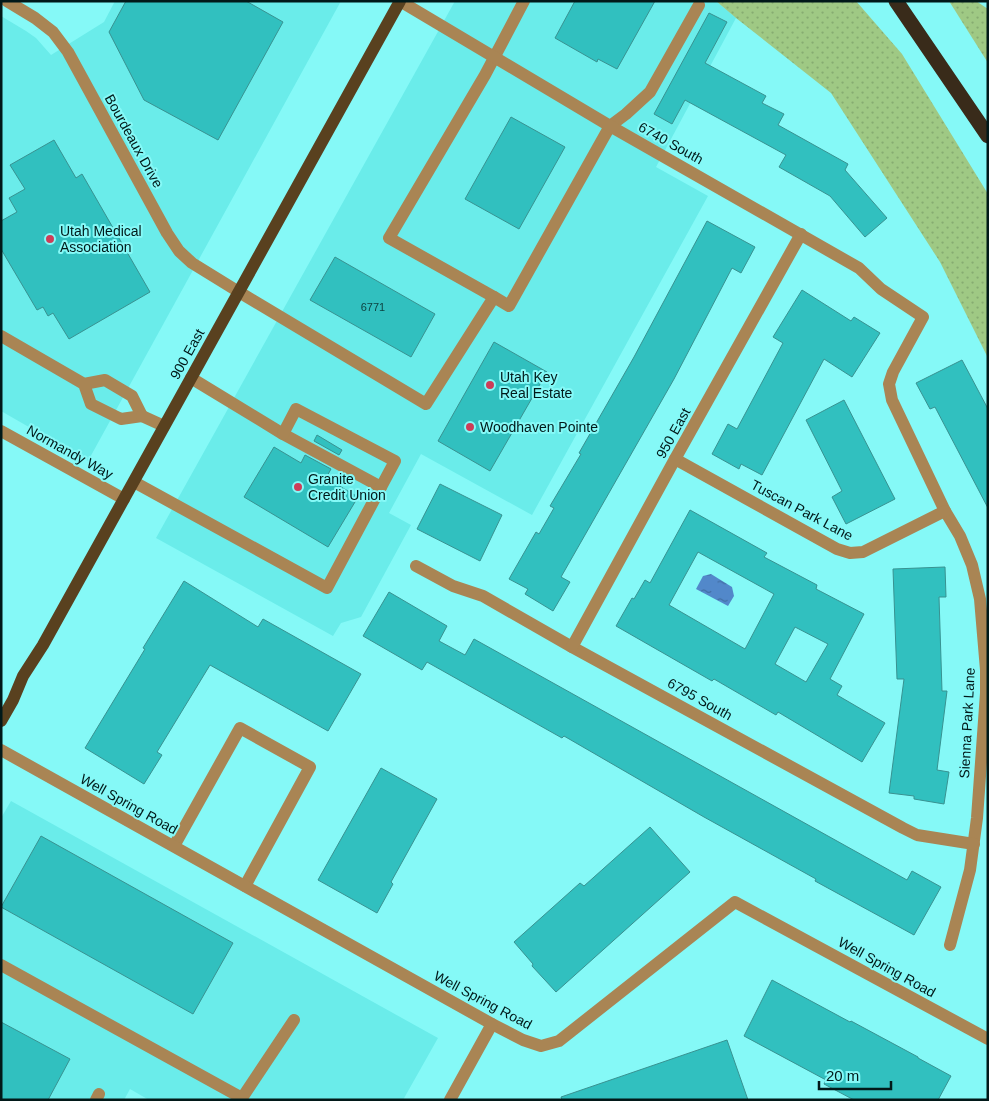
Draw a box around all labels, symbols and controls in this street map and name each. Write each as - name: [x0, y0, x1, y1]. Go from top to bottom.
- street label: Bourdeaux Drive: [102, 92, 166, 191]
- street label: 6740 South: [636, 119, 706, 167]
- place label: Utah Medical Association: [60, 223, 142, 255]
- marker: Utah Medical Association: [44, 233, 56, 245]
- house number: 6771: [361, 301, 385, 313]
- street label: 900 East: [167, 326, 207, 382]
- place label: Utah Key Real Estate: [500, 369, 573, 401]
- marker: Utah Key Real Estate: [484, 379, 496, 391]
- street label: 950 East: [653, 405, 693, 461]
- place label: Woodhaven Pointe: [480, 419, 598, 435]
- marker: Woodhaven Pointe: [464, 421, 476, 433]
- street label: Normandy Way: [24, 422, 116, 482]
- place label: Granite Credit Union: [308, 471, 386, 503]
- street label: Tuscan Park Lane: [748, 476, 856, 544]
- marker: Granite Credit Union: [292, 481, 304, 493]
- street label: Sienna Park Lane: [956, 667, 978, 779]
- street label: 6795 South: [665, 675, 735, 723]
- street label: Well Spring Road: [78, 771, 180, 837]
- street label: Well Spring Road: [836, 934, 938, 1000]
- street label: Well Spring Road: [431, 967, 535, 1033]
- scale bar: [819, 1058, 892, 1090]
- text: 20 m: [826, 1067, 859, 1084]

